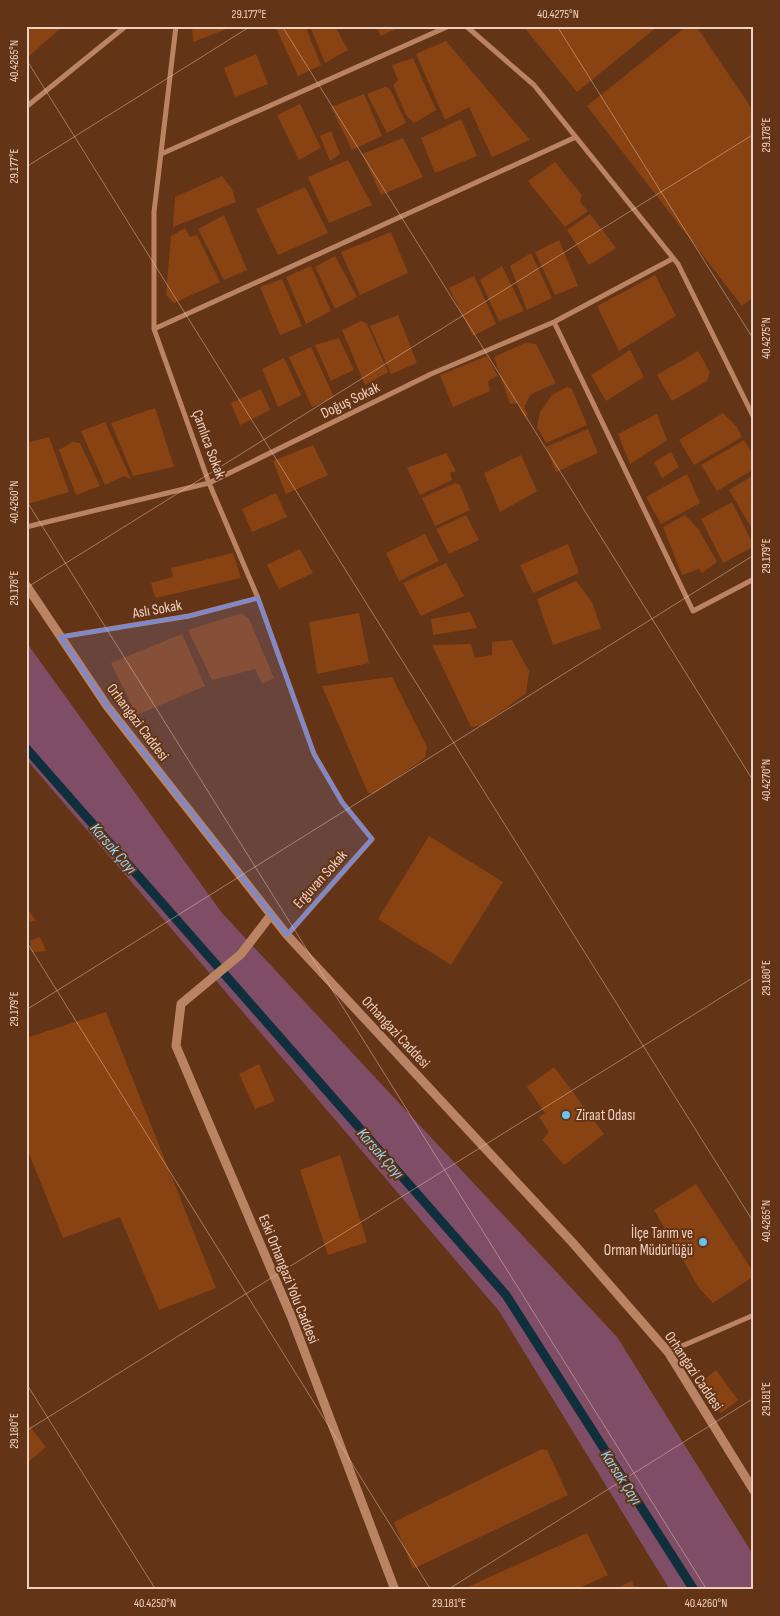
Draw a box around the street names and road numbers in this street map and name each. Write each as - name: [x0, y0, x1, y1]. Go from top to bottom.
- street label: Doğuş Sokak: [318, 378, 383, 423]
- street label: Çamlıca Sokak: [187, 407, 230, 481]
- street label: Aslı Sokak: [130, 596, 183, 623]
- street label: Orhangazi Caddesi: [102, 680, 173, 765]
- street label: Erguvan Sokak: [289, 846, 352, 913]
- street label: Orhangazi Caddesi: [357, 992, 434, 1073]
- street label: Eski Orhangazi Yolu Caddesi: [254, 1212, 323, 1347]
- street label: Orhangazi Caddesi: [660, 1328, 727, 1415]

